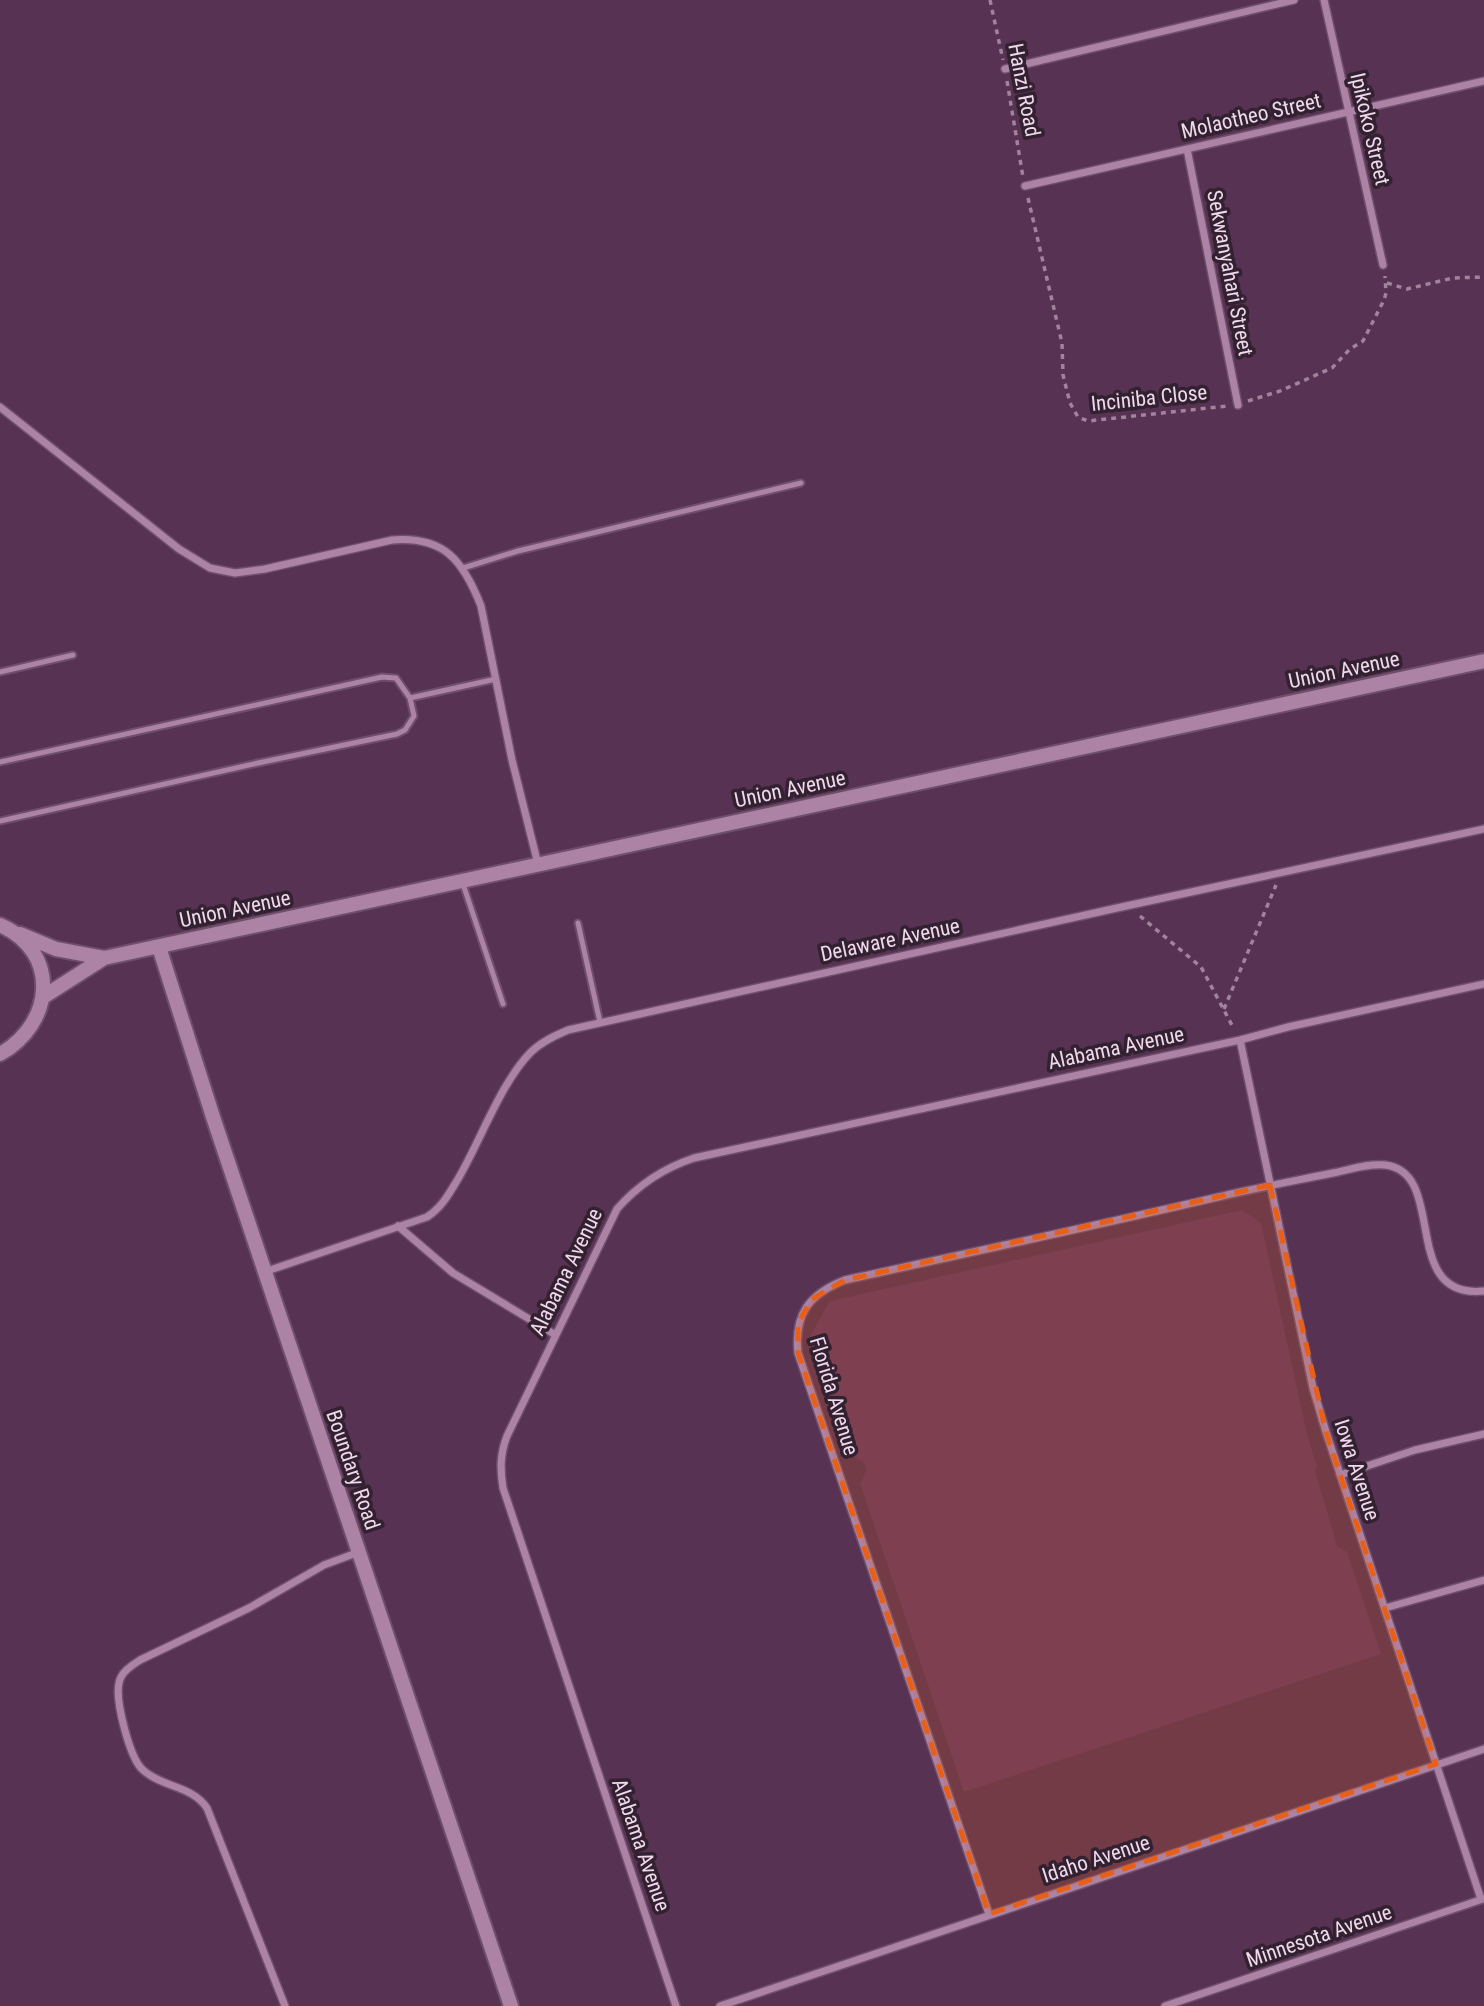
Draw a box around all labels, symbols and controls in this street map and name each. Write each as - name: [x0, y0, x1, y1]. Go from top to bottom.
- street label: Hanzi Road: [1003, 41, 1045, 139]
- street label: Ipikoko Street: [1345, 71, 1395, 187]
- street label: Molaotheo Street: [1179, 88, 1323, 144]
- street label: Sekwanyahari Street: [1202, 188, 1258, 358]
- street label: Inciniba Close: [1090, 380, 1209, 416]
- street label: Union Avenue: [1286, 647, 1402, 693]
- street label: Union Avenue: [732, 766, 848, 812]
- street label: Union Avenue: [177, 886, 293, 932]
- street label: Delaware Avenue: [818, 913, 962, 966]
- street label: Alabama Avenue: [1046, 1022, 1186, 1074]
- street label: Alabama Avenue: [525, 1204, 607, 1340]
- street label: Florida Avenue: [805, 1334, 863, 1458]
- street label: Boundary Road: [321, 1407, 385, 1533]
- street label: Iowa Avenue: [1329, 1416, 1385, 1524]
- street label: Alabama Avenue: [607, 1776, 675, 1915]
- street label: Idaho Avenue: [1039, 1830, 1153, 1888]
- street label: Minnesota Avenue: [1243, 1900, 1395, 1972]

